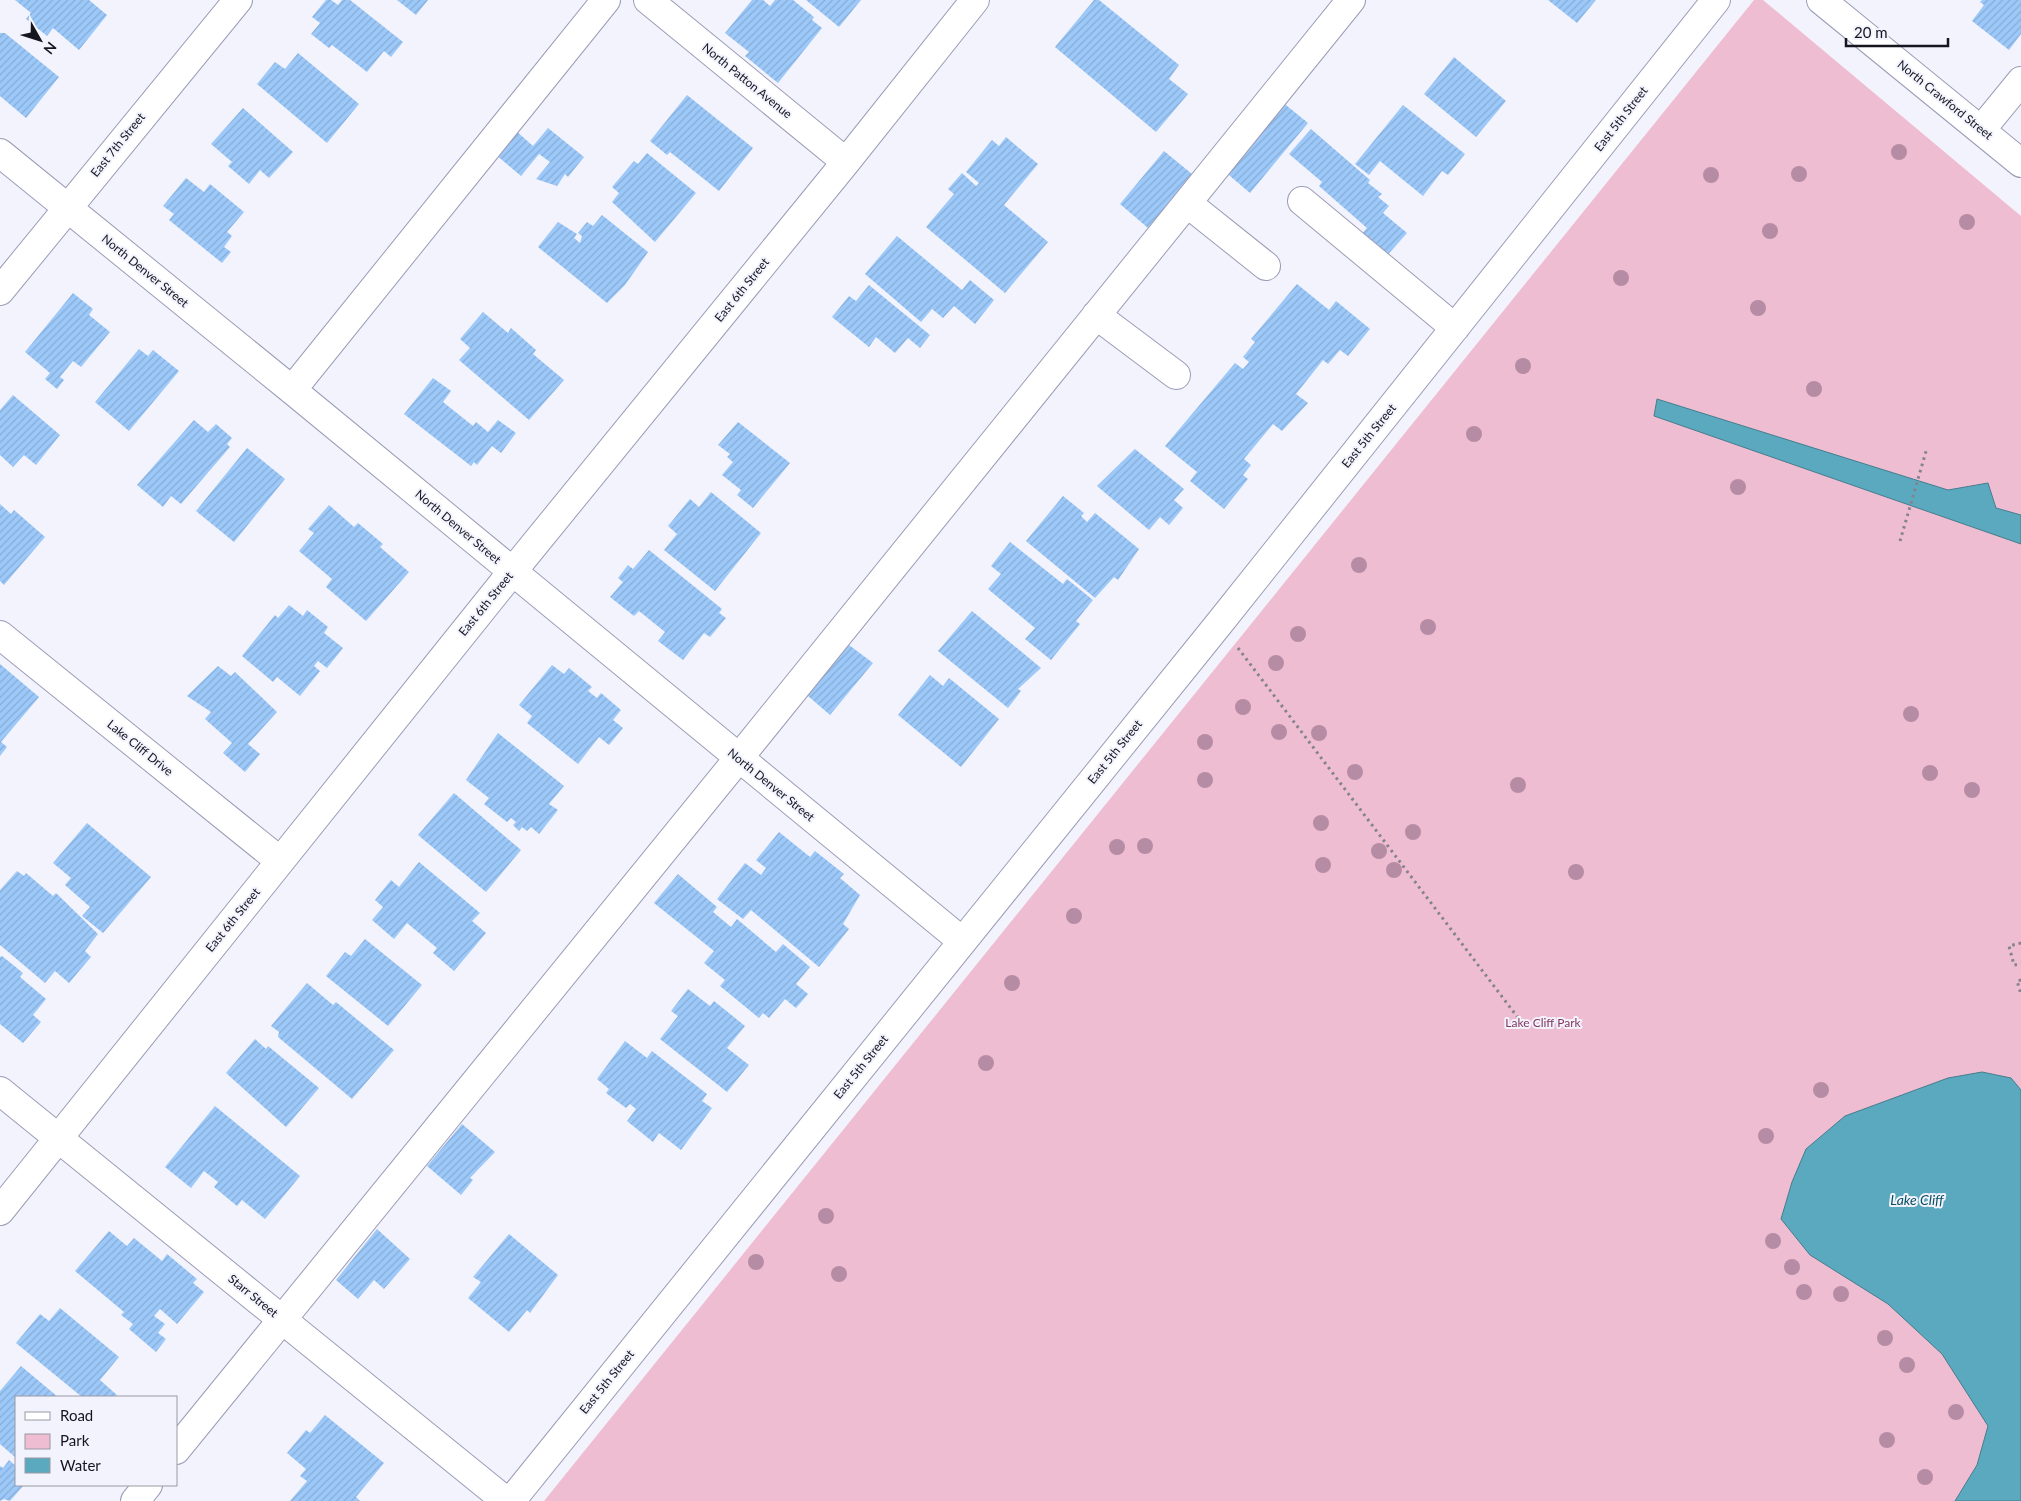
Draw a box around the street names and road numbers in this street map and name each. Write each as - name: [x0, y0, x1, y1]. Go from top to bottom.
- street label: North Patton Avenue: [699, 40, 795, 121]
- street label: North Crawford Street: [1895, 57, 1996, 143]
- street label: East 5th Street: [1591, 83, 1651, 154]
- street label: East 7th Street: [87, 109, 148, 180]
- street label: North Denver Street: [99, 231, 192, 311]
- street label: East 6th Street: [711, 254, 772, 325]
- street label: East 5th Street: [1338, 400, 1399, 471]
- street label: North Denver Street: [412, 486, 505, 567]
- street label: East 6th Street: [455, 568, 516, 639]
- street label: Lake Cliff Drive: [104, 716, 176, 779]
- street label: East 5th Street: [1084, 716, 1145, 787]
- street label: North Denver Street: [725, 745, 818, 825]
- street label: East 6th Street: [202, 884, 263, 955]
- street label: East 5th Street: [830, 1031, 891, 1102]
- street label: Starr Street: [225, 1271, 282, 1321]
- street label: East 5th Street: [576, 1346, 637, 1417]

